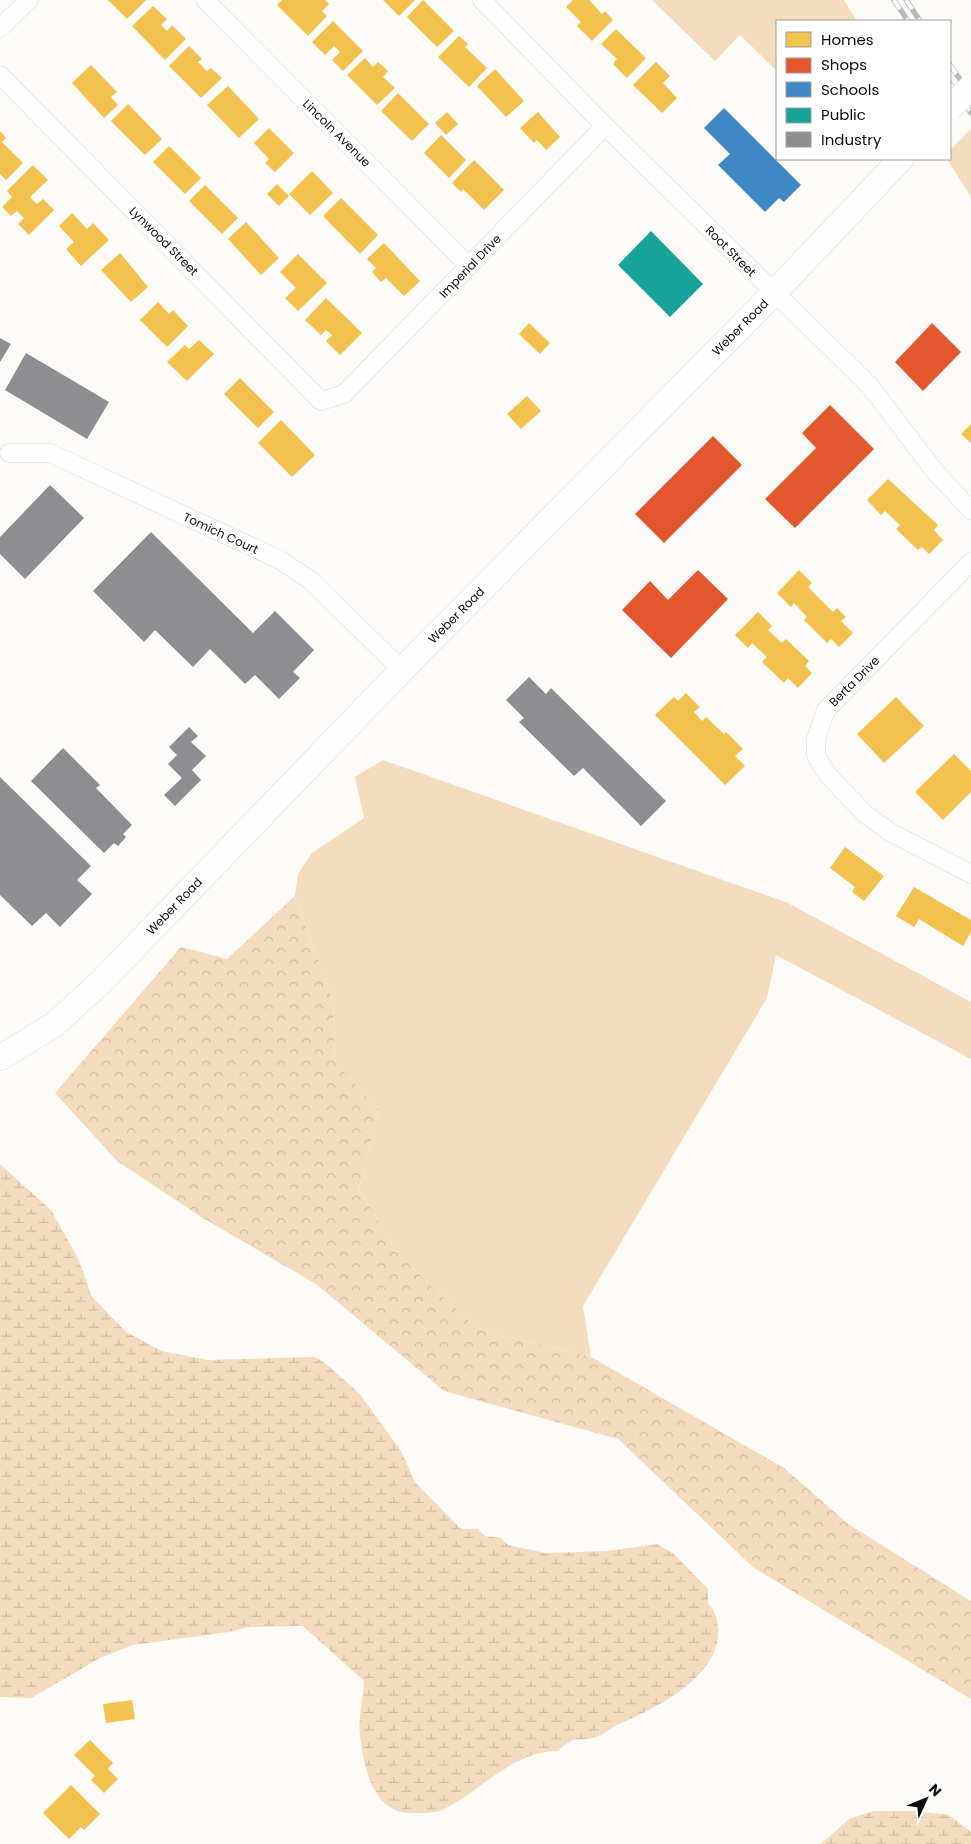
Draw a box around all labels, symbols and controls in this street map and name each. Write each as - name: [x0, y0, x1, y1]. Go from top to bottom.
- legend: [776, 20, 951, 160]
- text: Homes: [821, 29, 874, 50]
- text: Shops: [821, 54, 867, 75]
- text: Schools: [821, 79, 879, 100]
- street label: Lincoln Avenue: [299, 95, 375, 171]
- text: Public: [821, 104, 866, 125]
- text: Industry: [821, 129, 882, 150]
- street label: Lynwood Street: [126, 203, 202, 279]
- street label: Root Street: [702, 222, 760, 280]
- street label: Imperial Drive: [435, 230, 505, 302]
- street label: Weber Road: [708, 295, 772, 359]
- street label: Tomich Court: [181, 508, 261, 558]
- street label: Weber Road: [424, 583, 488, 647]
- street label: Berta Drive: [825, 652, 883, 710]
- street label: Weber Road: [142, 874, 206, 938]
- north arrow: [901, 1774, 951, 1824]
- text: N: [925, 1779, 946, 1801]

